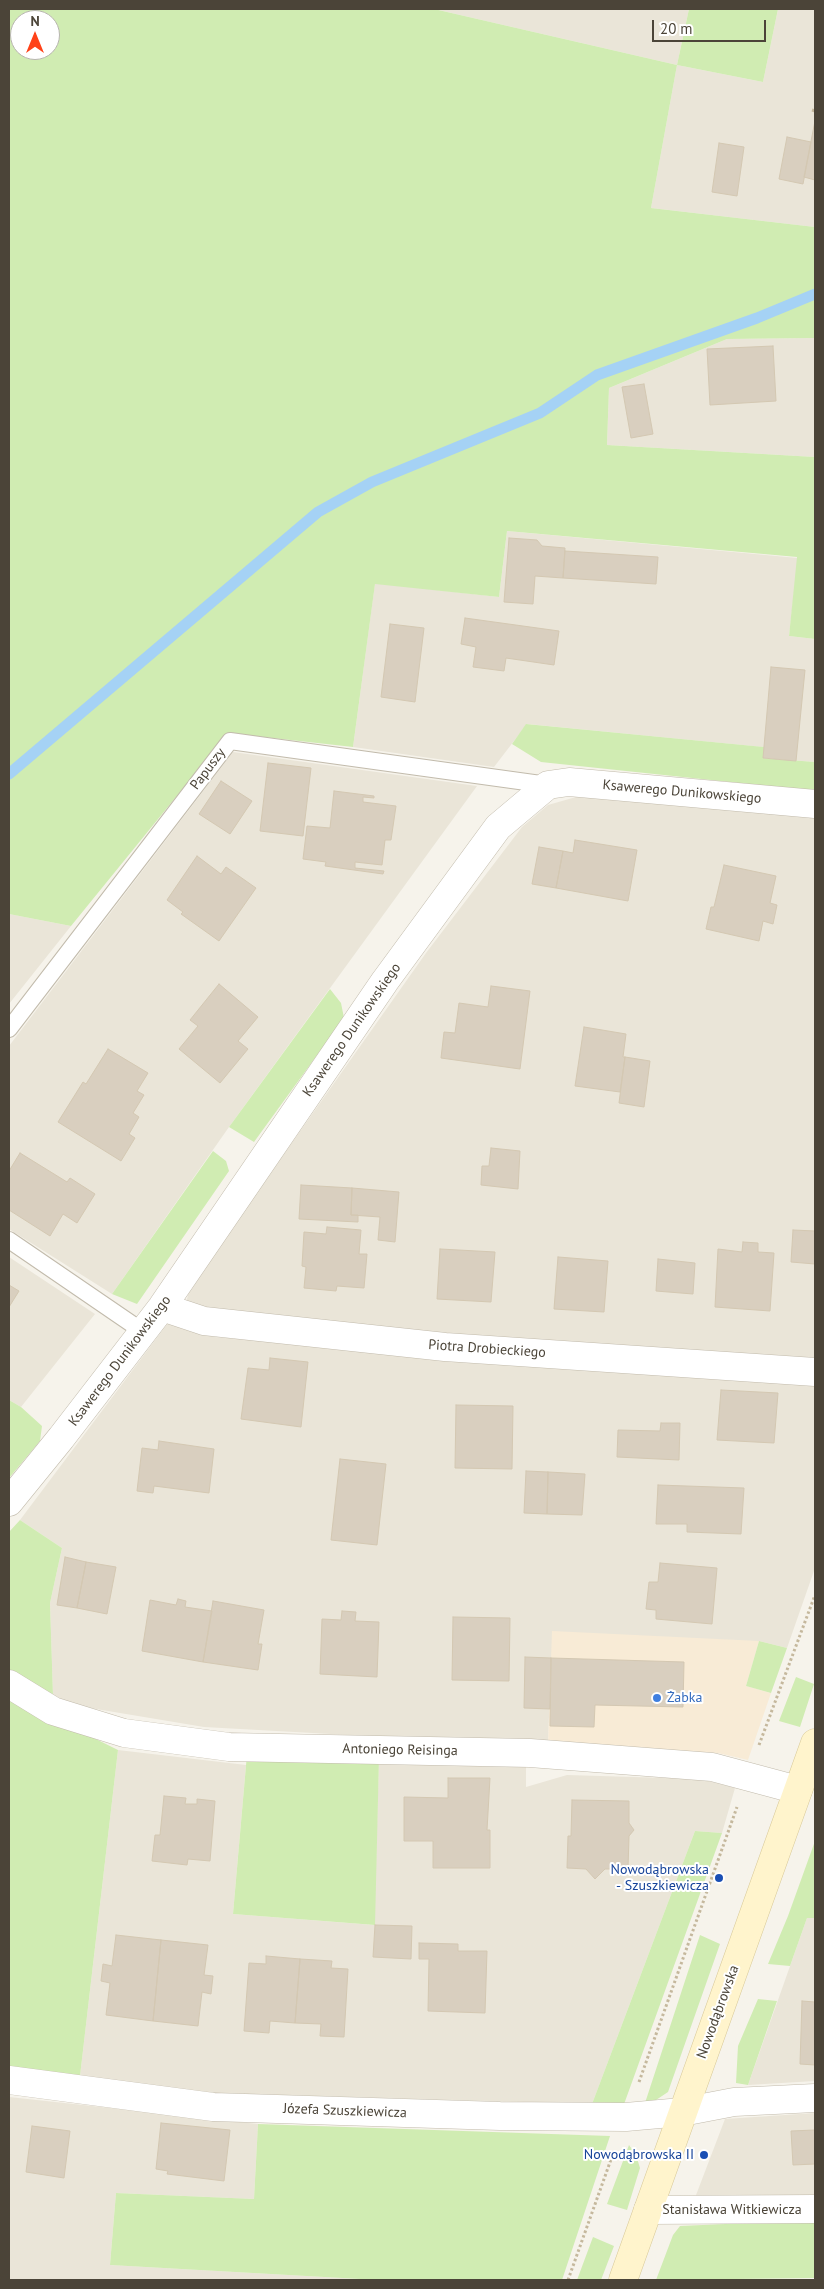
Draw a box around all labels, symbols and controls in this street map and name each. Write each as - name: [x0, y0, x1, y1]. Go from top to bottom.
- north arrow: [10, 10, 60, 60]
- scale bar: [654, 10, 768, 42]
- text: N: [30, 12, 40, 30]
- text: 20 m: [660, 19, 693, 38]
- street label: Papuszy: [187, 745, 229, 793]
- street label: Ksawerego Dunikowskiego: [602, 777, 762, 807]
- street label: Ksawerego Dunikowskiego: [299, 960, 405, 1100]
- street label: Ksawerego Dunikowskiego: [65, 1292, 175, 1430]
- street label: Piotra Drobieckiego: [428, 1337, 546, 1361]
- place label: Żabka: [667, 1690, 702, 1706]
- marker: Żabka: [651, 1692, 663, 1704]
- street label: Antoniego Reisinga: [342, 1741, 458, 1759]
- place label: Nowodąbrowska - Szuszkiewicza: [611, 1862, 709, 1894]
- marker: Nowodąbrowska - Szuszkiewicza: [713, 1872, 725, 1884]
- street label: Nowodąbrowska: [693, 1963, 743, 2061]
- street label: Józefa Szuszkiewicza: [283, 2100, 407, 2122]
- place label: Nowodąbrowska II: [584, 2147, 694, 2163]
- marker: Nowodąbrowska II: [698, 2149, 710, 2161]
- street label: Stanisława Witkiewicza: [662, 2202, 802, 2218]

